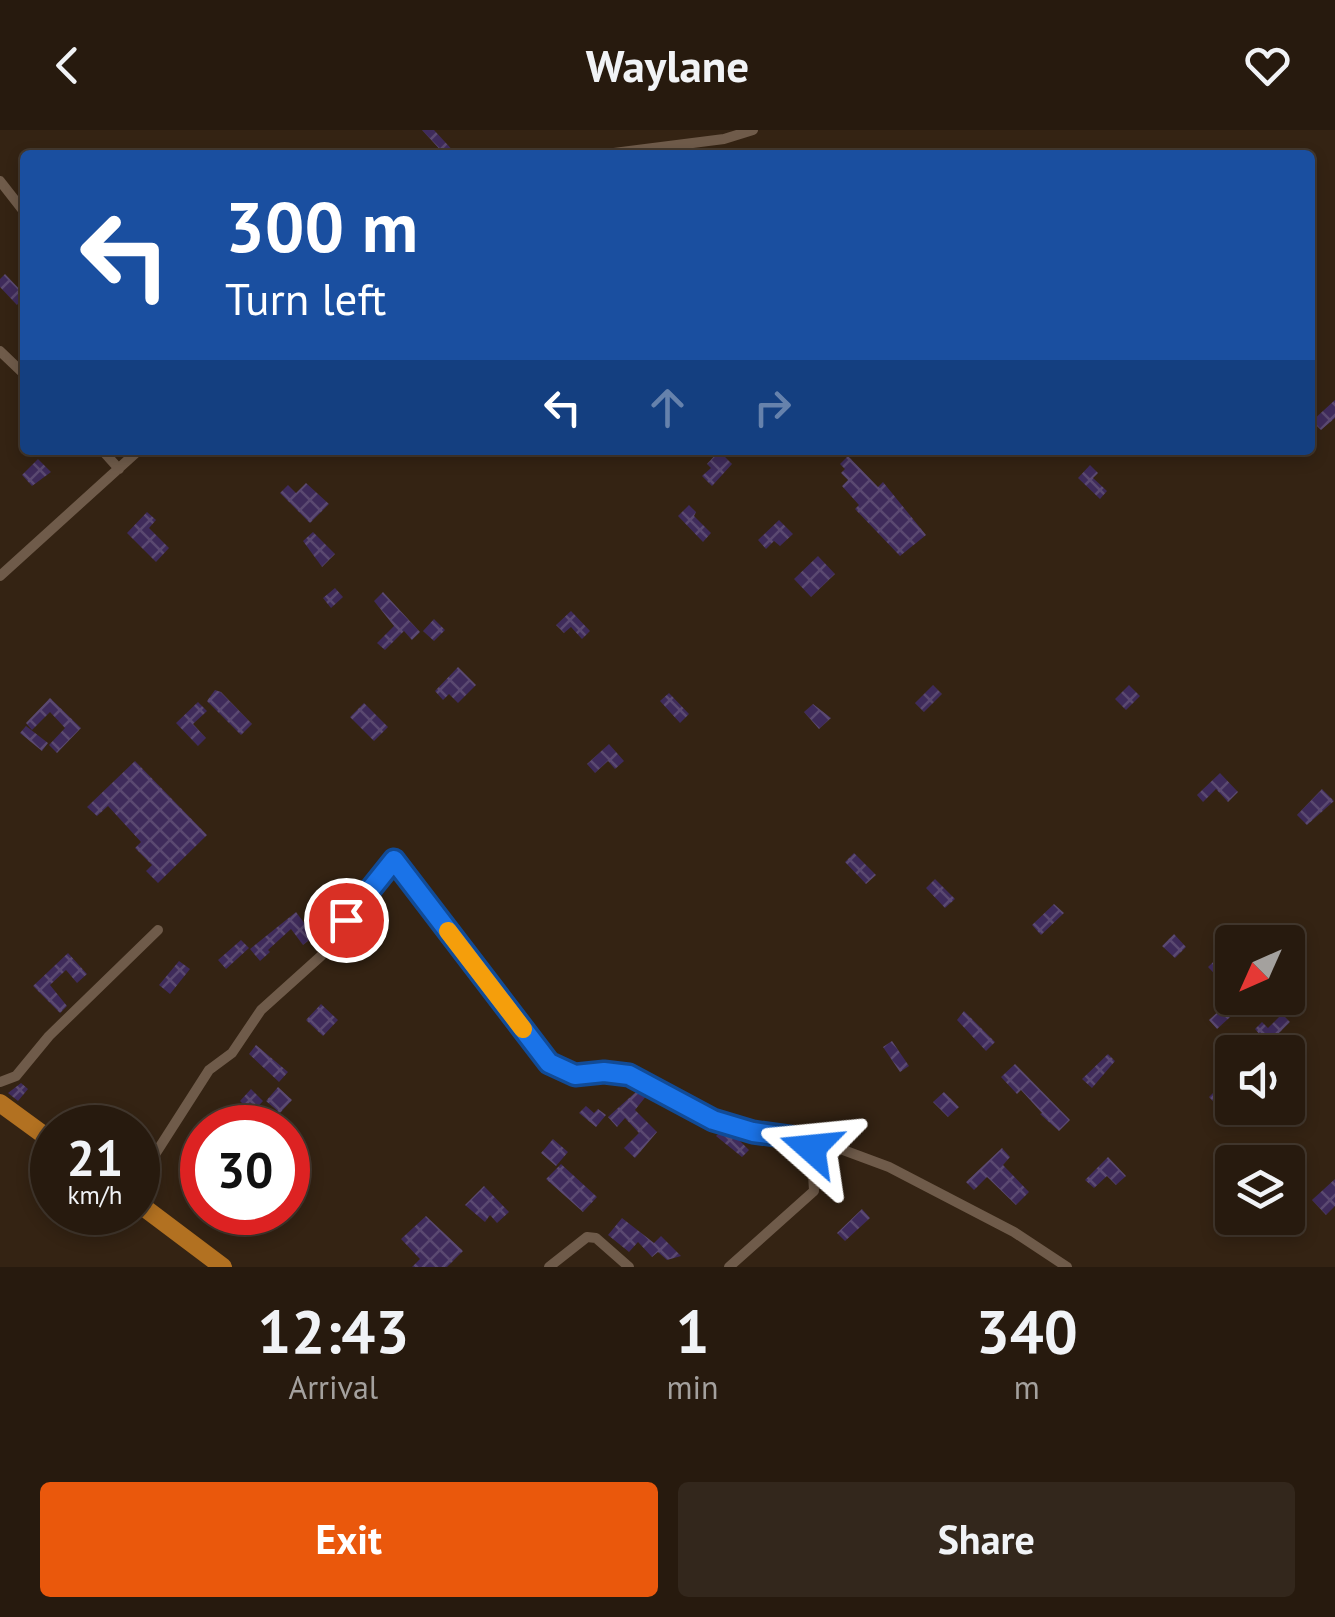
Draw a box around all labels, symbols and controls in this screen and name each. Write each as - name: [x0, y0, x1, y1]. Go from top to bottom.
- text: Waylane: [586, 36, 749, 94]
- icon: back: [40, 38, 95, 93]
- icon: heart: [1240, 38, 1295, 93]
- text: 300 m: [225, 181, 418, 271]
- icon: left: [60, 190, 190, 320]
- text: Turn left: [225, 269, 386, 327]
- icon: left: [535, 380, 590, 435]
- icon: ahead: [640, 380, 695, 435]
- icon: right: [745, 380, 800, 435]
- pin: [304, 878, 389, 963]
- icon: arrive: [319, 893, 374, 948]
- north arrow: [1215, 925, 1305, 1015]
- map controls: [1215, 925, 1305, 1235]
- button: sound: [1215, 1035, 1305, 1125]
- position arrow: [759, 1096, 863, 1200]
- speed limit sign: 30: [180, 1105, 310, 1235]
- text: 21: [67, 1125, 123, 1190]
- button: layers: [1215, 1145, 1305, 1235]
- text: km/h: [68, 1179, 122, 1211]
- text: 12:43: [257, 1292, 409, 1370]
- text: 1: [676, 1292, 710, 1370]
- text: 340: [976, 1292, 1078, 1370]
- text: Arrival: [288, 1366, 378, 1408]
- text: min: [667, 1366, 719, 1408]
- text: m: [1014, 1366, 1040, 1408]
- button: Exit: [40, 1482, 658, 1597]
- button: Share: [678, 1482, 1295, 1597]

